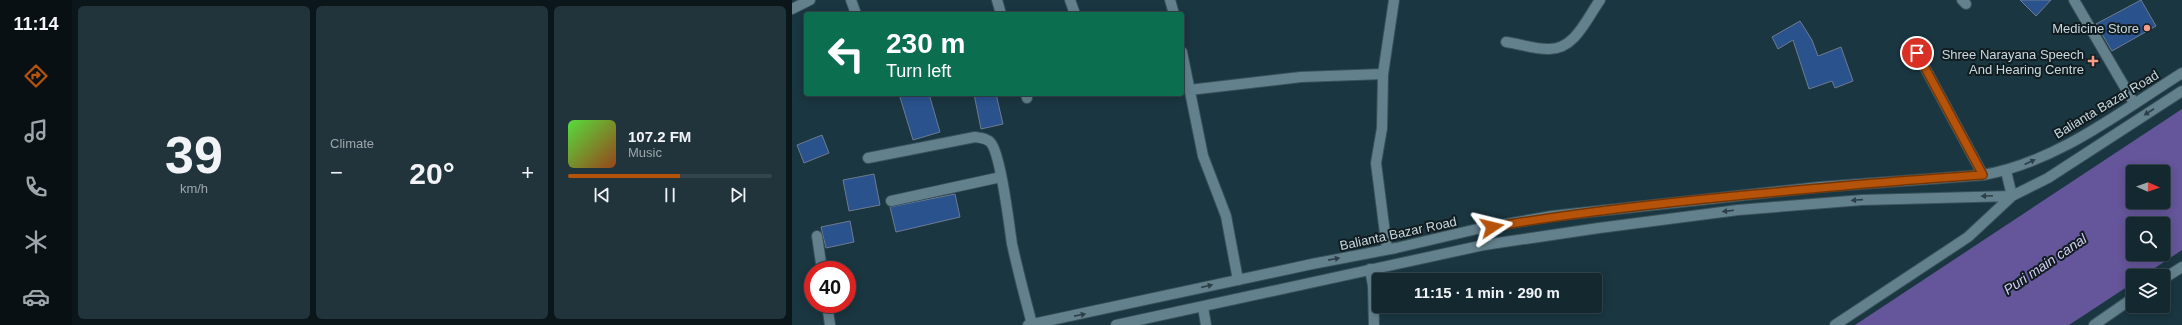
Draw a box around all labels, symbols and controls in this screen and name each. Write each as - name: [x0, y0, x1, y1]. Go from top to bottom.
- text: 11:14: [13, 14, 59, 34]
- place label: Medicine Store: [2052, 21, 2139, 36]
- marker: Medicine Store: [2142, 23, 2152, 33]
- icon: left: [820, 28, 872, 80]
- text: 230 m: [886, 28, 965, 59]
- pin: [1900, 36, 1934, 70]
- icon: arrive: [1906, 42, 1928, 64]
- place label: Shree Narayana Speech And Hearing Centre: [1942, 47, 2084, 77]
- marker: Shree Narayana Speech And Hearing Centre: [2087, 55, 2099, 67]
- text: Turn left: [886, 61, 951, 81]
- icon: directions: [22, 62, 50, 90]
- street label: Balianta Bazar Road: [2051, 67, 2161, 142]
- one-way arrow: [2144, 108, 2154, 116]
- icon: music: [22, 117, 50, 145]
- text: 39: [165, 126, 223, 184]
- text: 107.2 FM: [628, 128, 691, 145]
- text: Climate: [330, 136, 374, 151]
- text: Music: [628, 145, 662, 160]
- text: 20°: [409, 157, 455, 190]
- one-way arrow: [2024, 159, 2036, 165]
- text: −: [330, 160, 343, 185]
- text: +: [521, 160, 534, 185]
- north arrow: [2126, 165, 2170, 209]
- map controls: [2126, 165, 2170, 313]
- icon: phone: [22, 173, 50, 201]
- text: km/h: [180, 181, 208, 196]
- icon: previous: [591, 184, 613, 206]
- icon: pause: [659, 184, 681, 206]
- icon: next: [727, 184, 749, 206]
- one-way arrow: [1981, 192, 1993, 199]
- one-way arrow: [1851, 197, 1863, 204]
- position arrow: [1471, 206, 1513, 248]
- one-way arrow: [1722, 208, 1734, 215]
- street label: Balianta Bazar Road: [1338, 214, 1458, 253]
- button: search: [2126, 217, 2170, 261]
- icon: climate: [22, 228, 50, 256]
- water label: Puri main canal: [2001, 230, 2090, 298]
- one-way arrow: [1328, 256, 1340, 262]
- speed limit sign: 40: [804, 261, 856, 313]
- button: layers: [2126, 269, 2170, 313]
- icon: car: [22, 283, 50, 311]
- one-way arrow: [1201, 283, 1213, 289]
- text: 11:15 · 1 min · 290 m: [1414, 284, 1560, 301]
- one-way arrow: [1074, 311, 1086, 317]

